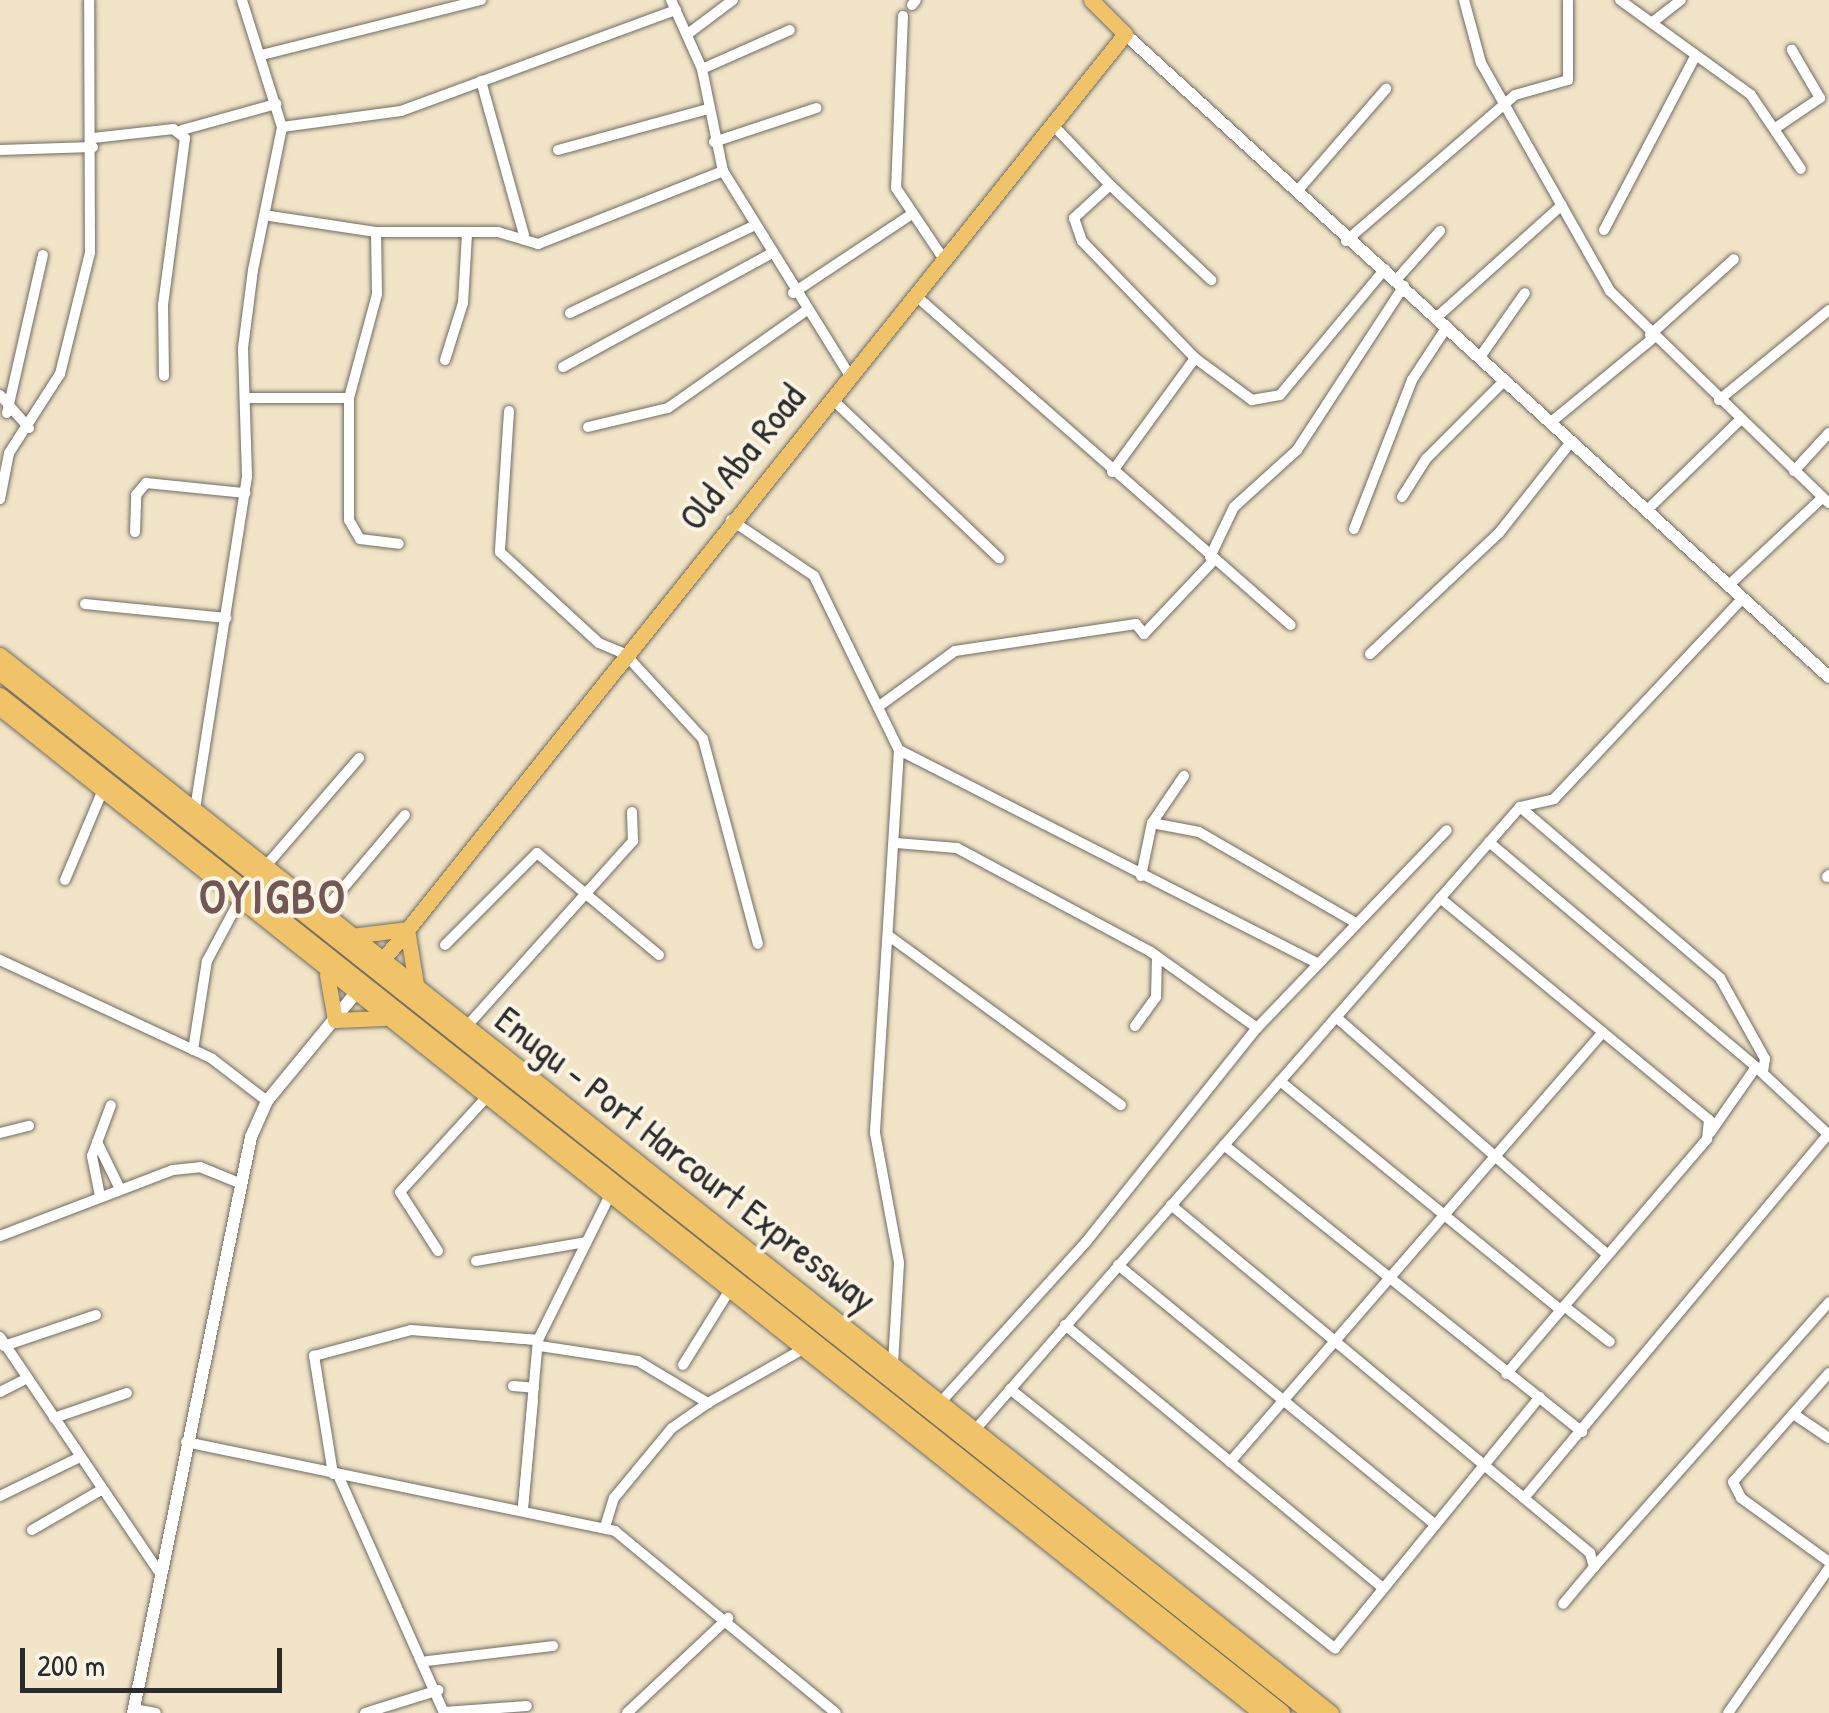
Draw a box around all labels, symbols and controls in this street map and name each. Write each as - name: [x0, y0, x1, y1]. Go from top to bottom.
- street label: Old Aba Road: [669, 375, 815, 539]
- district label: OYIGBO: [199, 867, 347, 925]
- street label: Enugu - Port Harcourt Expressway: [486, 996, 886, 1322]
- scale bar: [25, 1628, 288, 1690]
- text: 200 m: [37, 1645, 105, 1685]

